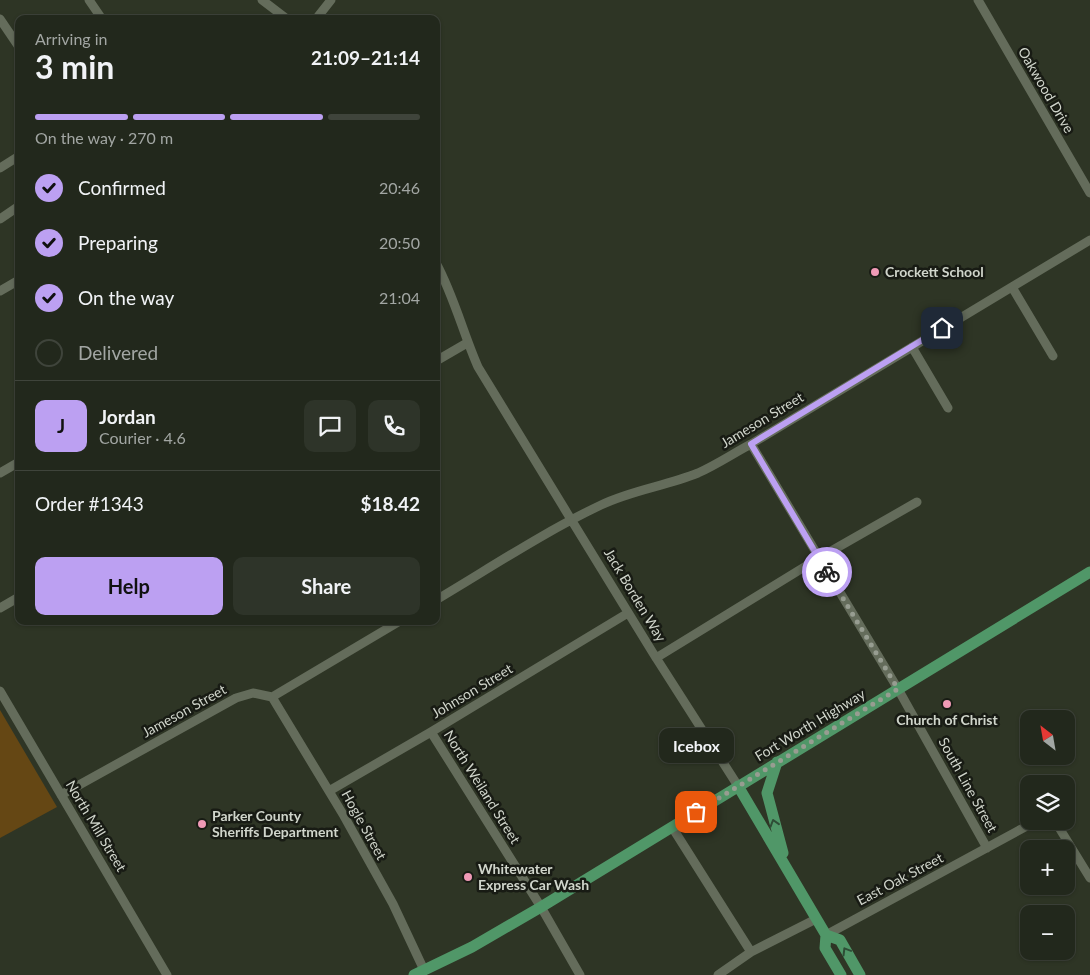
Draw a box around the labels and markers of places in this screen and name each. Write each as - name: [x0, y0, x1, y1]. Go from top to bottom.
- place label: Crockett School: [885, 263, 984, 280]
- marker: Crockett School: [869, 266, 881, 278]
- pin: [921, 307, 963, 349]
- marker: Church of Christ: [941, 698, 953, 710]
- place label: Church of Christ: [896, 711, 999, 728]
- callout: Icebox: [658, 727, 734, 762]
- pin: [675, 791, 717, 833]
- place label: Parker County Sheriffs Department: [212, 807, 339, 840]
- marker: Parker County Sheriffs Department: [196, 818, 208, 830]
- place label: Whitewater Express Car Wash: [478, 860, 589, 893]
- marker: Whitewater Express Car Wash: [462, 871, 474, 883]

